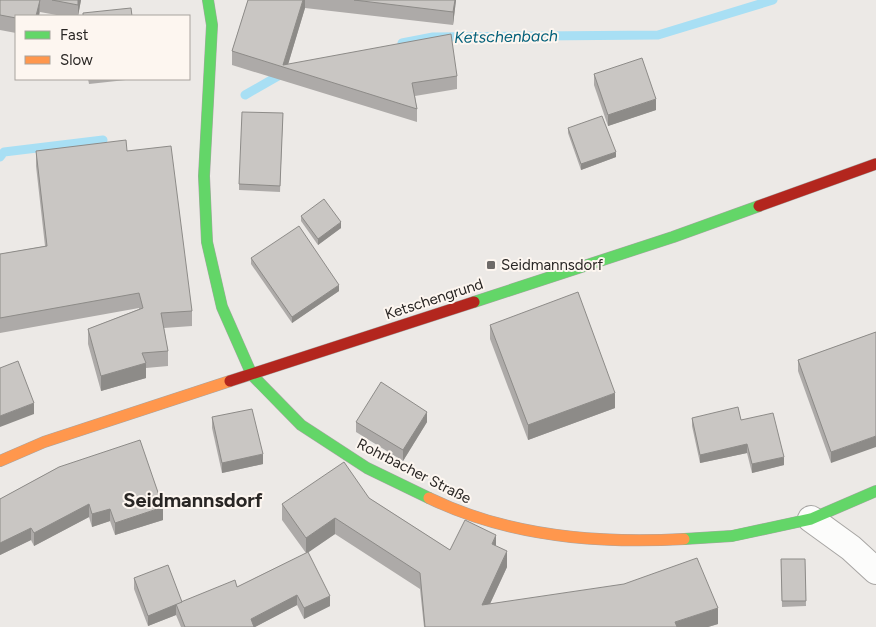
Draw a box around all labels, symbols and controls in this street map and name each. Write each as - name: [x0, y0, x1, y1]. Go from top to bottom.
- legend: [15, 15, 190, 80]
- text: Fast: [60, 26, 89, 44]
- water label: Ketschenbach: [454, 26, 558, 47]
- text: Slow: [60, 51, 93, 69]
- place label: Seidmannsdorf: [501, 256, 603, 274]
- marker: Seidmannsdorf: [485, 259, 497, 271]
- street label: Ketschengrund: [383, 275, 485, 323]
- street label: Rohrbacher Straße: [354, 434, 474, 508]
- district label: Seidmannsdorf: [123, 488, 263, 512]

